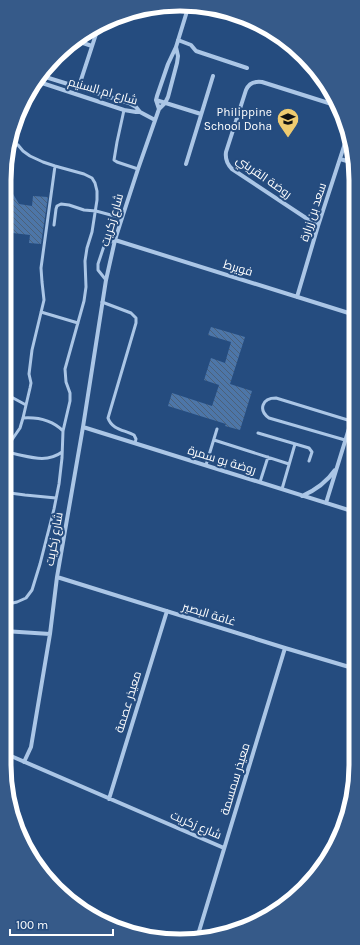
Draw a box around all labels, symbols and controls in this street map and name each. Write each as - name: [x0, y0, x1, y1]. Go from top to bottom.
- street label: شارع ام السنيم: [66, 74, 139, 109]
- place label: Philippine School Doha: [204, 105, 272, 133]
- school or university icon: Philippine School Doha: [275, 106, 301, 139]
- street label: روضة القريني: [232, 153, 294, 204]
- street label: سعد بن زرارة: [297, 181, 329, 243]
- street label: شارع زكريت: [98, 192, 127, 248]
- street label: فويرط: [222, 257, 254, 279]
- street label: روضة بو سمرة: [186, 443, 258, 477]
- street label: شارع زكريت: [42, 511, 67, 567]
- street label: غافة البصير: [180, 599, 237, 629]
- street label: معيذر عصمة: [112, 670, 144, 734]
- street label: معيذر سمسمة: [217, 741, 253, 817]
- street label: شارع زكريت: [168, 808, 224, 843]
- scale bar: [10, 911, 113, 937]
- text: 100 m: [16, 918, 48, 932]

